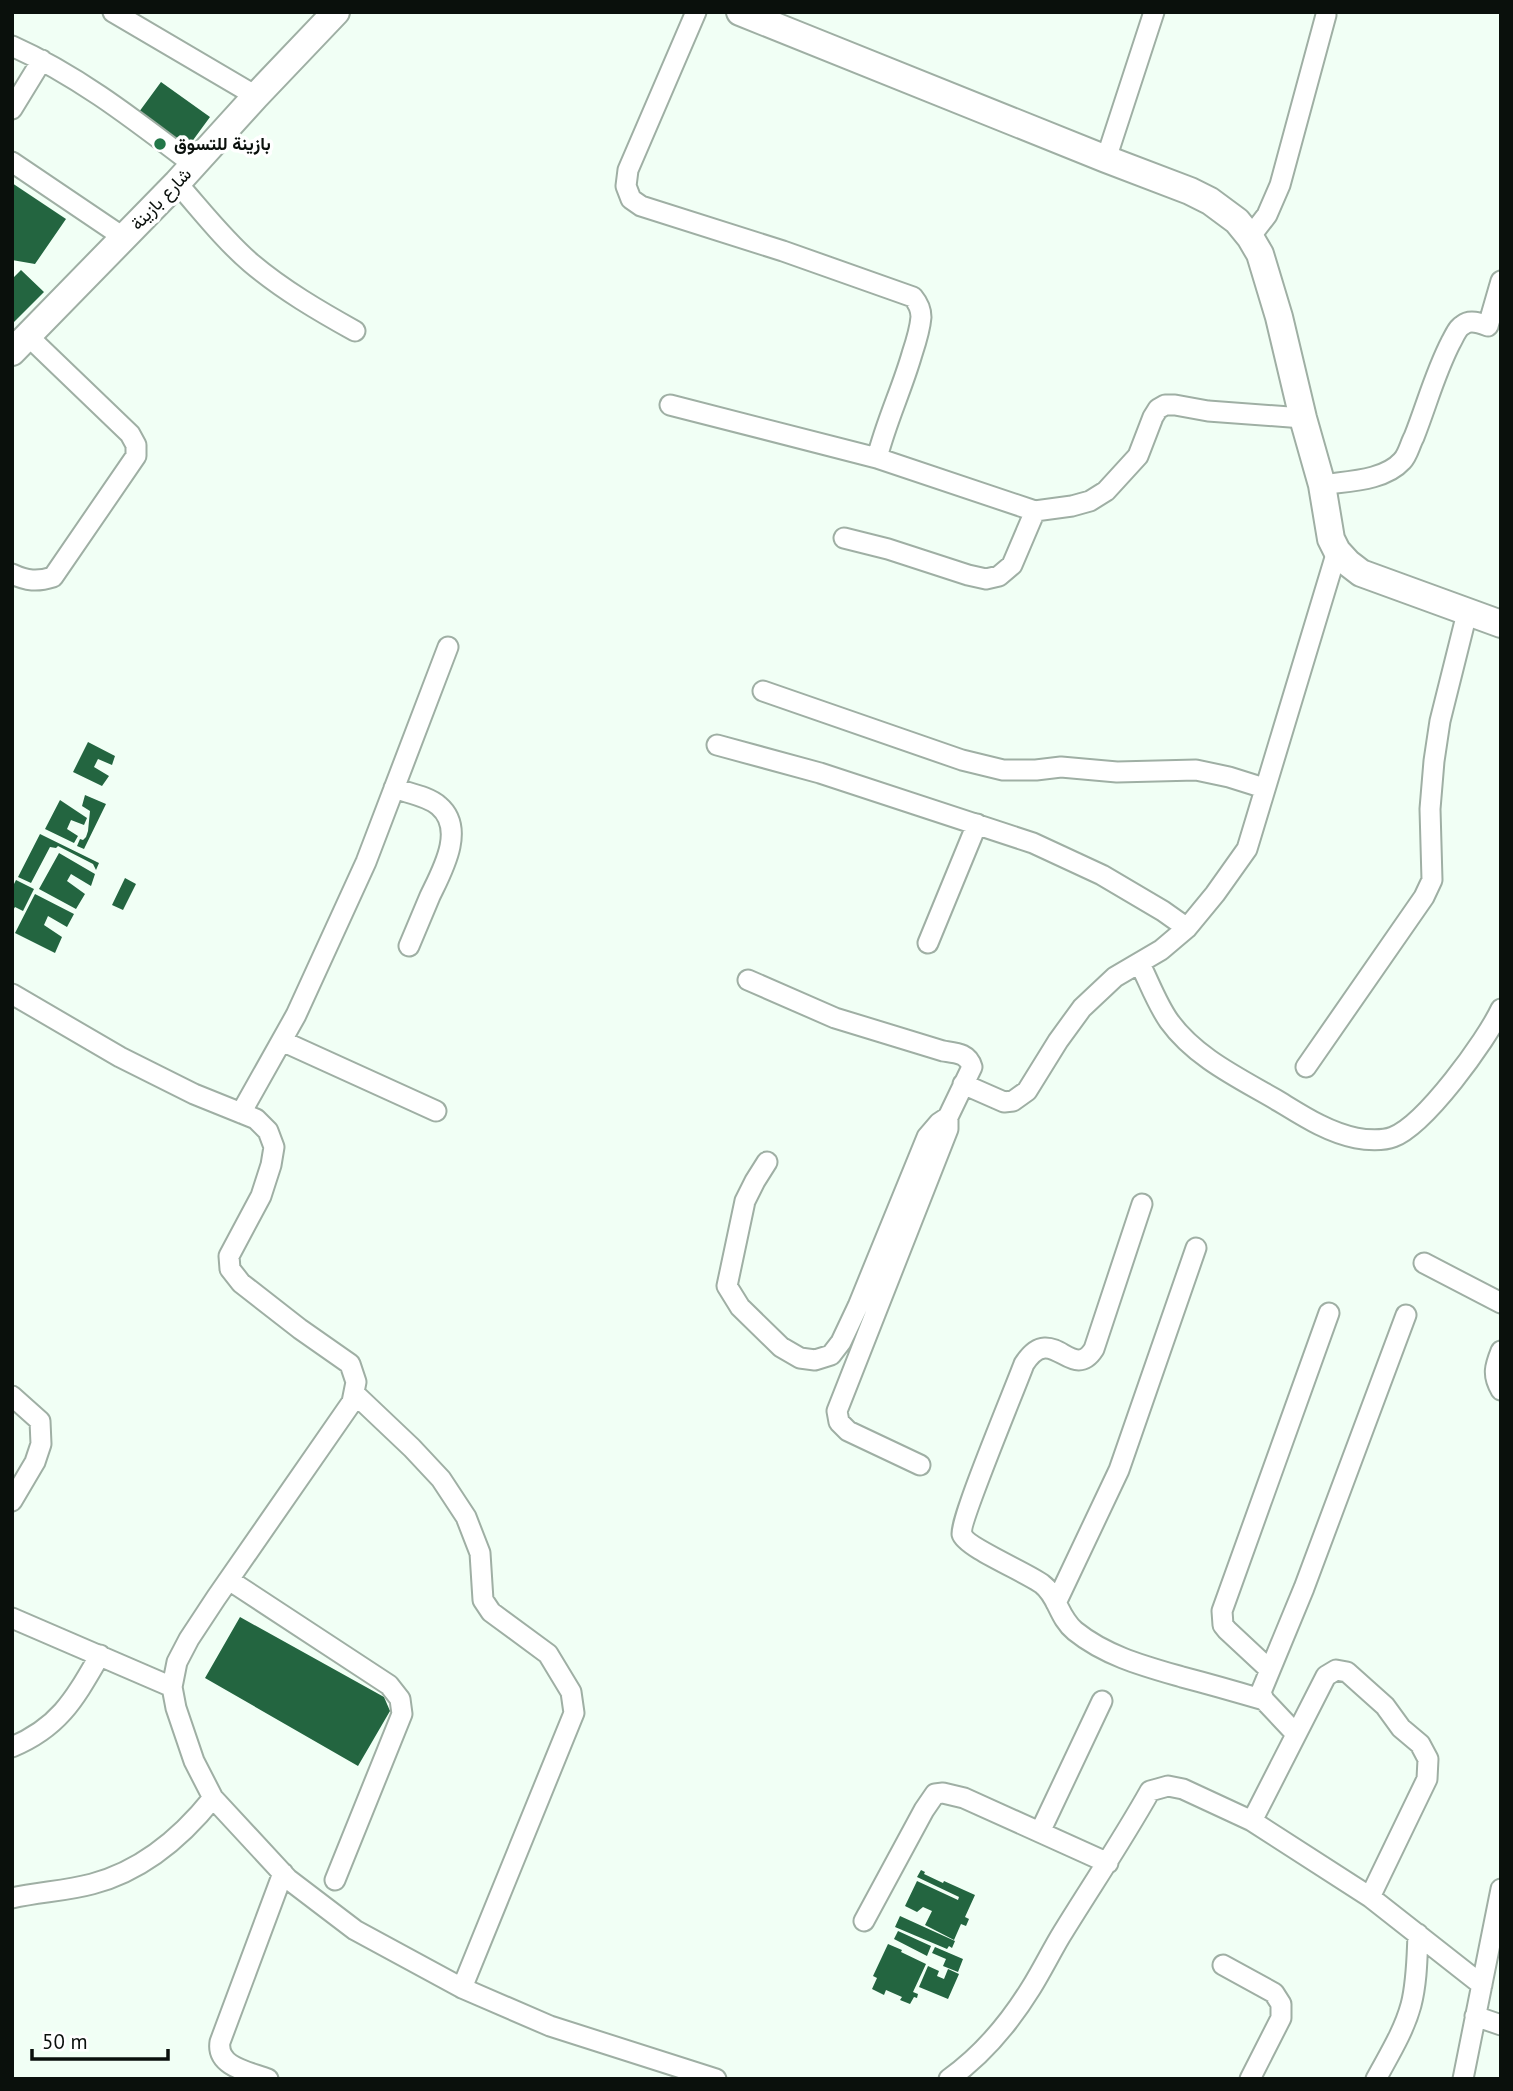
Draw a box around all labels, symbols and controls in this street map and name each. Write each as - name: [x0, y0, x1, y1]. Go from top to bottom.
- place label: بازينة للتسوق: [174, 132, 271, 155]
- marker: بازينة للتسوق: [152, 136, 168, 152]
- street label: شارع بازينة: [125, 163, 197, 235]
- scale bar: [32, 2018, 168, 2062]
- text: 50 m: [42, 2028, 88, 2055]

